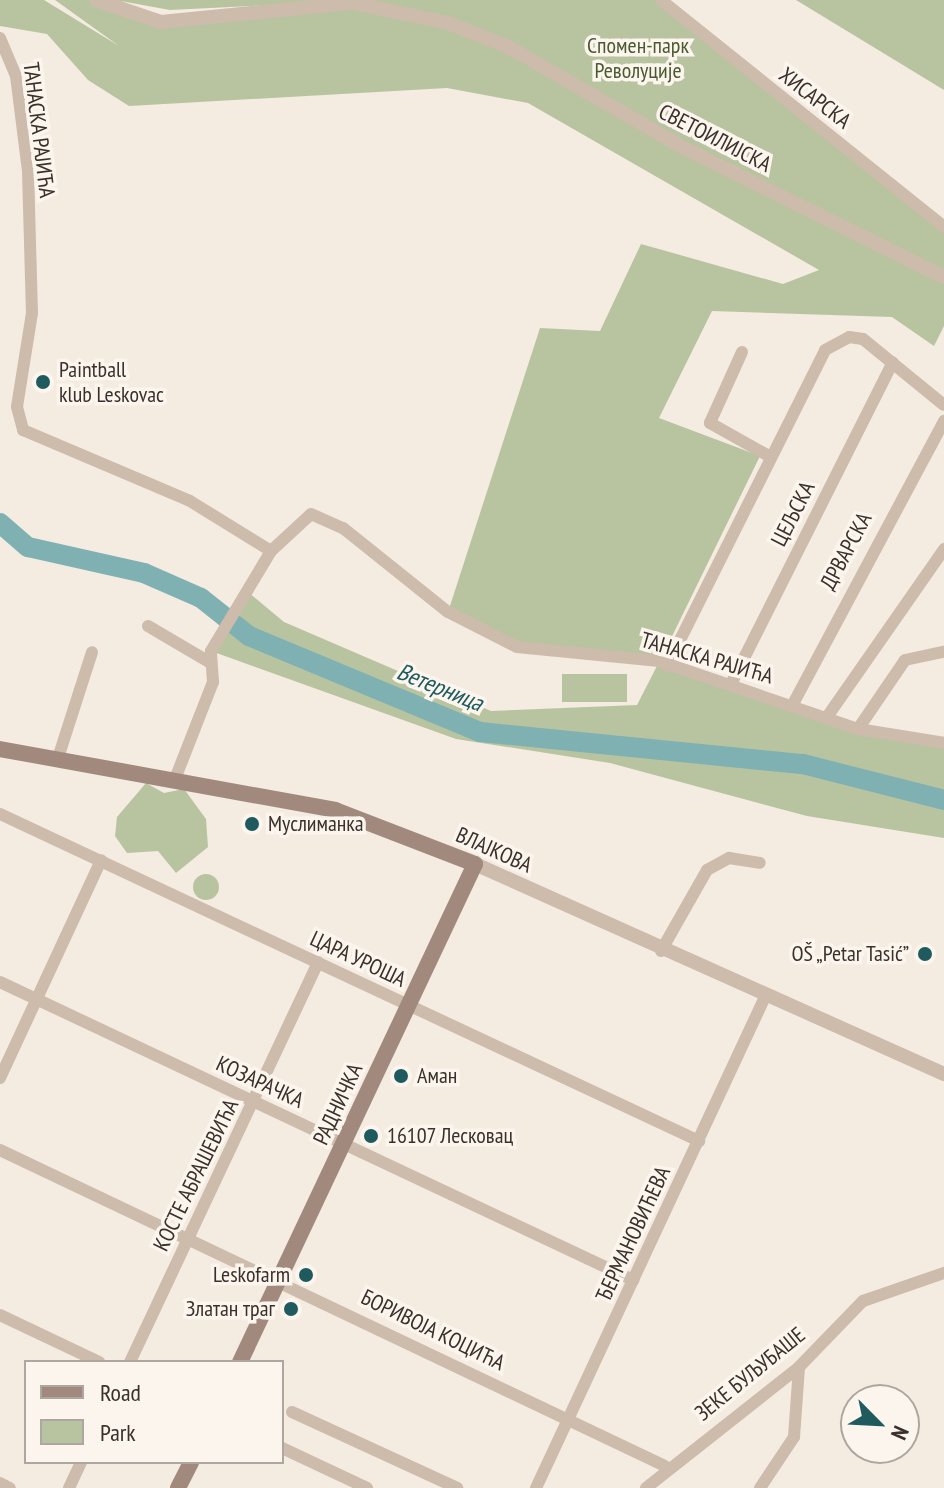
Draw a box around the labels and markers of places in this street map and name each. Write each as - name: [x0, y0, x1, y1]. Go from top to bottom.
- place label: Paintball klub Leskovac: [59, 356, 164, 408]
- marker: Paintball klub Leskovac: [34, 373, 52, 391]
- place label: Муслиманка: [268, 811, 364, 837]
- marker: Муслиманка: [243, 815, 261, 833]
- place label: OŠ „Petar Tasić”: [790, 941, 909, 967]
- marker: OŠ „Petar Tasić”: [916, 945, 934, 963]
- place label: Аман: [417, 1063, 457, 1089]
- marker: Аман: [392, 1067, 410, 1085]
- place label: 16107 Лесковац: [387, 1123, 514, 1149]
- marker: 16107 Лесковац: [362, 1127, 380, 1145]
- place label: Leskofarm: [213, 1262, 290, 1288]
- marker: Leskofarm: [297, 1266, 315, 1284]
- place label: Златан траг: [186, 1296, 275, 1322]
- marker: Златан траг: [282, 1300, 300, 1318]

